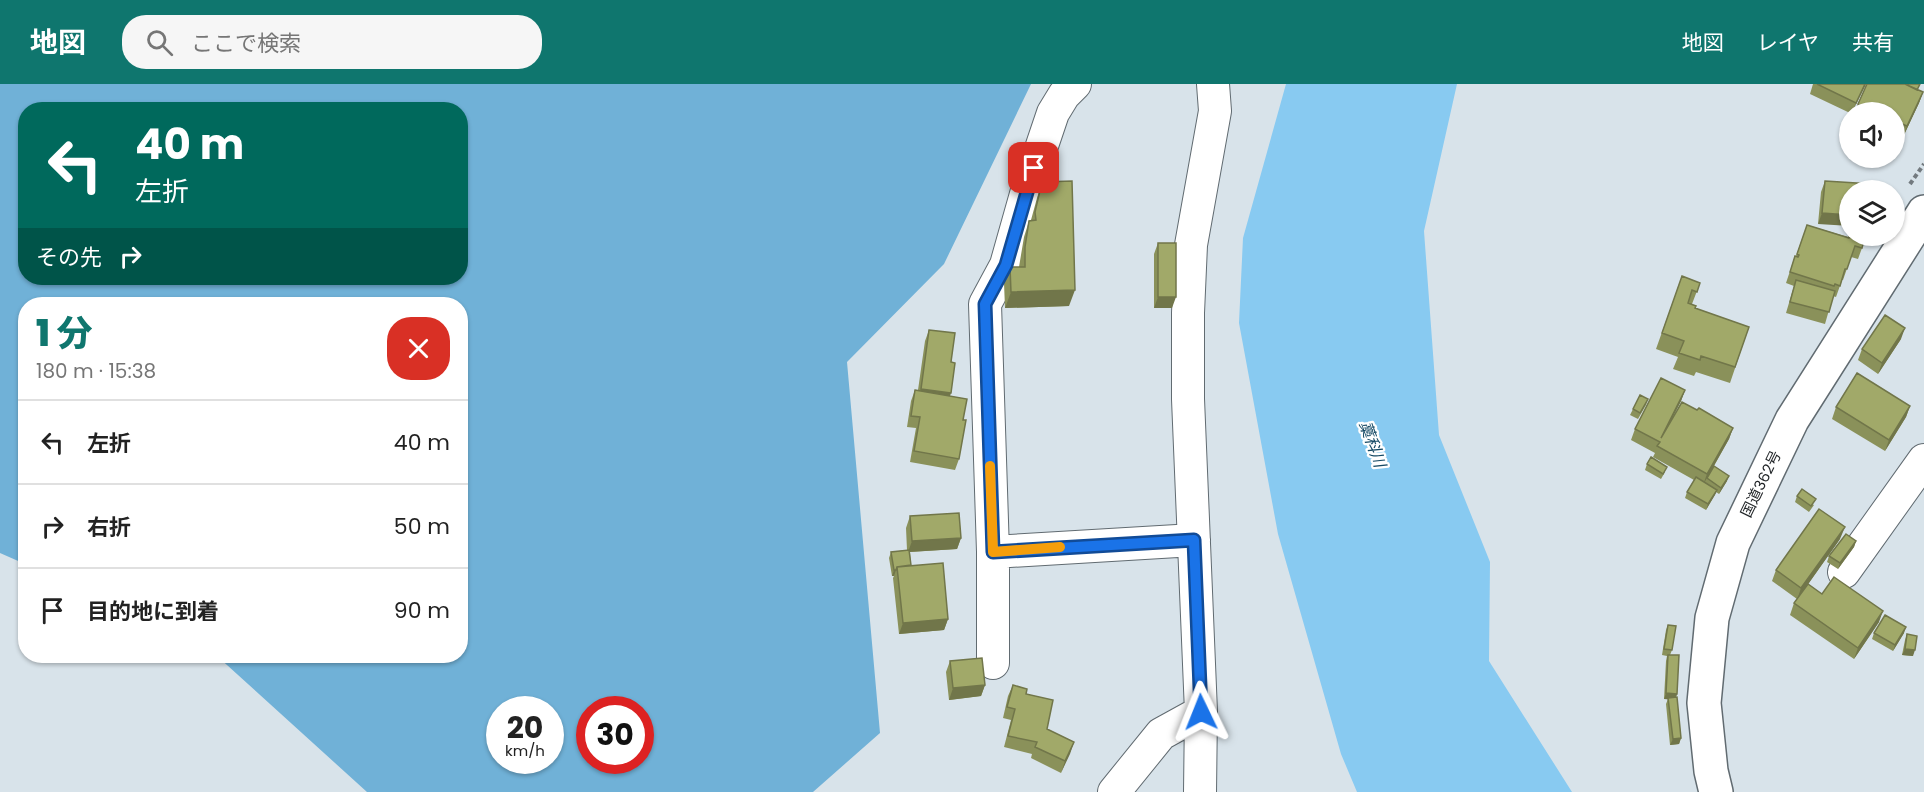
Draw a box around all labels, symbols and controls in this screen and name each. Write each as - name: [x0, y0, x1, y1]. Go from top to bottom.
- search box: [122, 15, 542, 69]
- text: 地図: [30, 23, 86, 62]
- icon: search: [143, 26, 176, 59]
- text: ここで検索: [191, 28, 301, 59]
- text: 地図: [1682, 28, 1724, 57]
- text: レイヤ: [1757, 28, 1819, 57]
- text: 共有: [1852, 28, 1894, 57]
- map controls: [1839, 102, 1905, 246]
- button: sound: [1839, 102, 1905, 168]
- text: 40 m: [135, 115, 244, 174]
- icon: left: [36, 126, 114, 204]
- pin: [1008, 142, 1059, 193]
- icon: arrive: [1017, 151, 1050, 184]
- text: 左折: [135, 173, 189, 210]
- button: layers: [1839, 180, 1905, 246]
- icon: right: [114, 240, 147, 273]
- text: その先: [36, 242, 102, 273]
- text: 1 分: [36, 308, 93, 359]
- button: close: [387, 317, 450, 380]
- text: 180 m · 15:38: [36, 357, 156, 385]
- water label: 藁科川: [1354, 418, 1392, 473]
- icon: left: [36, 426, 69, 459]
- text: 40 m: [394, 427, 450, 458]
- text: 左折: [87, 428, 131, 459]
- street label: 国道362号: [1735, 447, 1786, 521]
- icon: right: [36, 510, 69, 543]
- text: 50 m: [394, 511, 450, 542]
- text: 右折: [87, 512, 131, 543]
- icon: arrive: [36, 594, 69, 627]
- text: 90 m: [394, 595, 450, 626]
- text: 目的地に到着: [87, 596, 219, 627]
- position arrow: [1169, 680, 1233, 744]
- speed limit sign: 30: [576, 696, 654, 774]
- text: 20: [507, 706, 543, 749]
- text: km/h: [505, 740, 545, 761]

